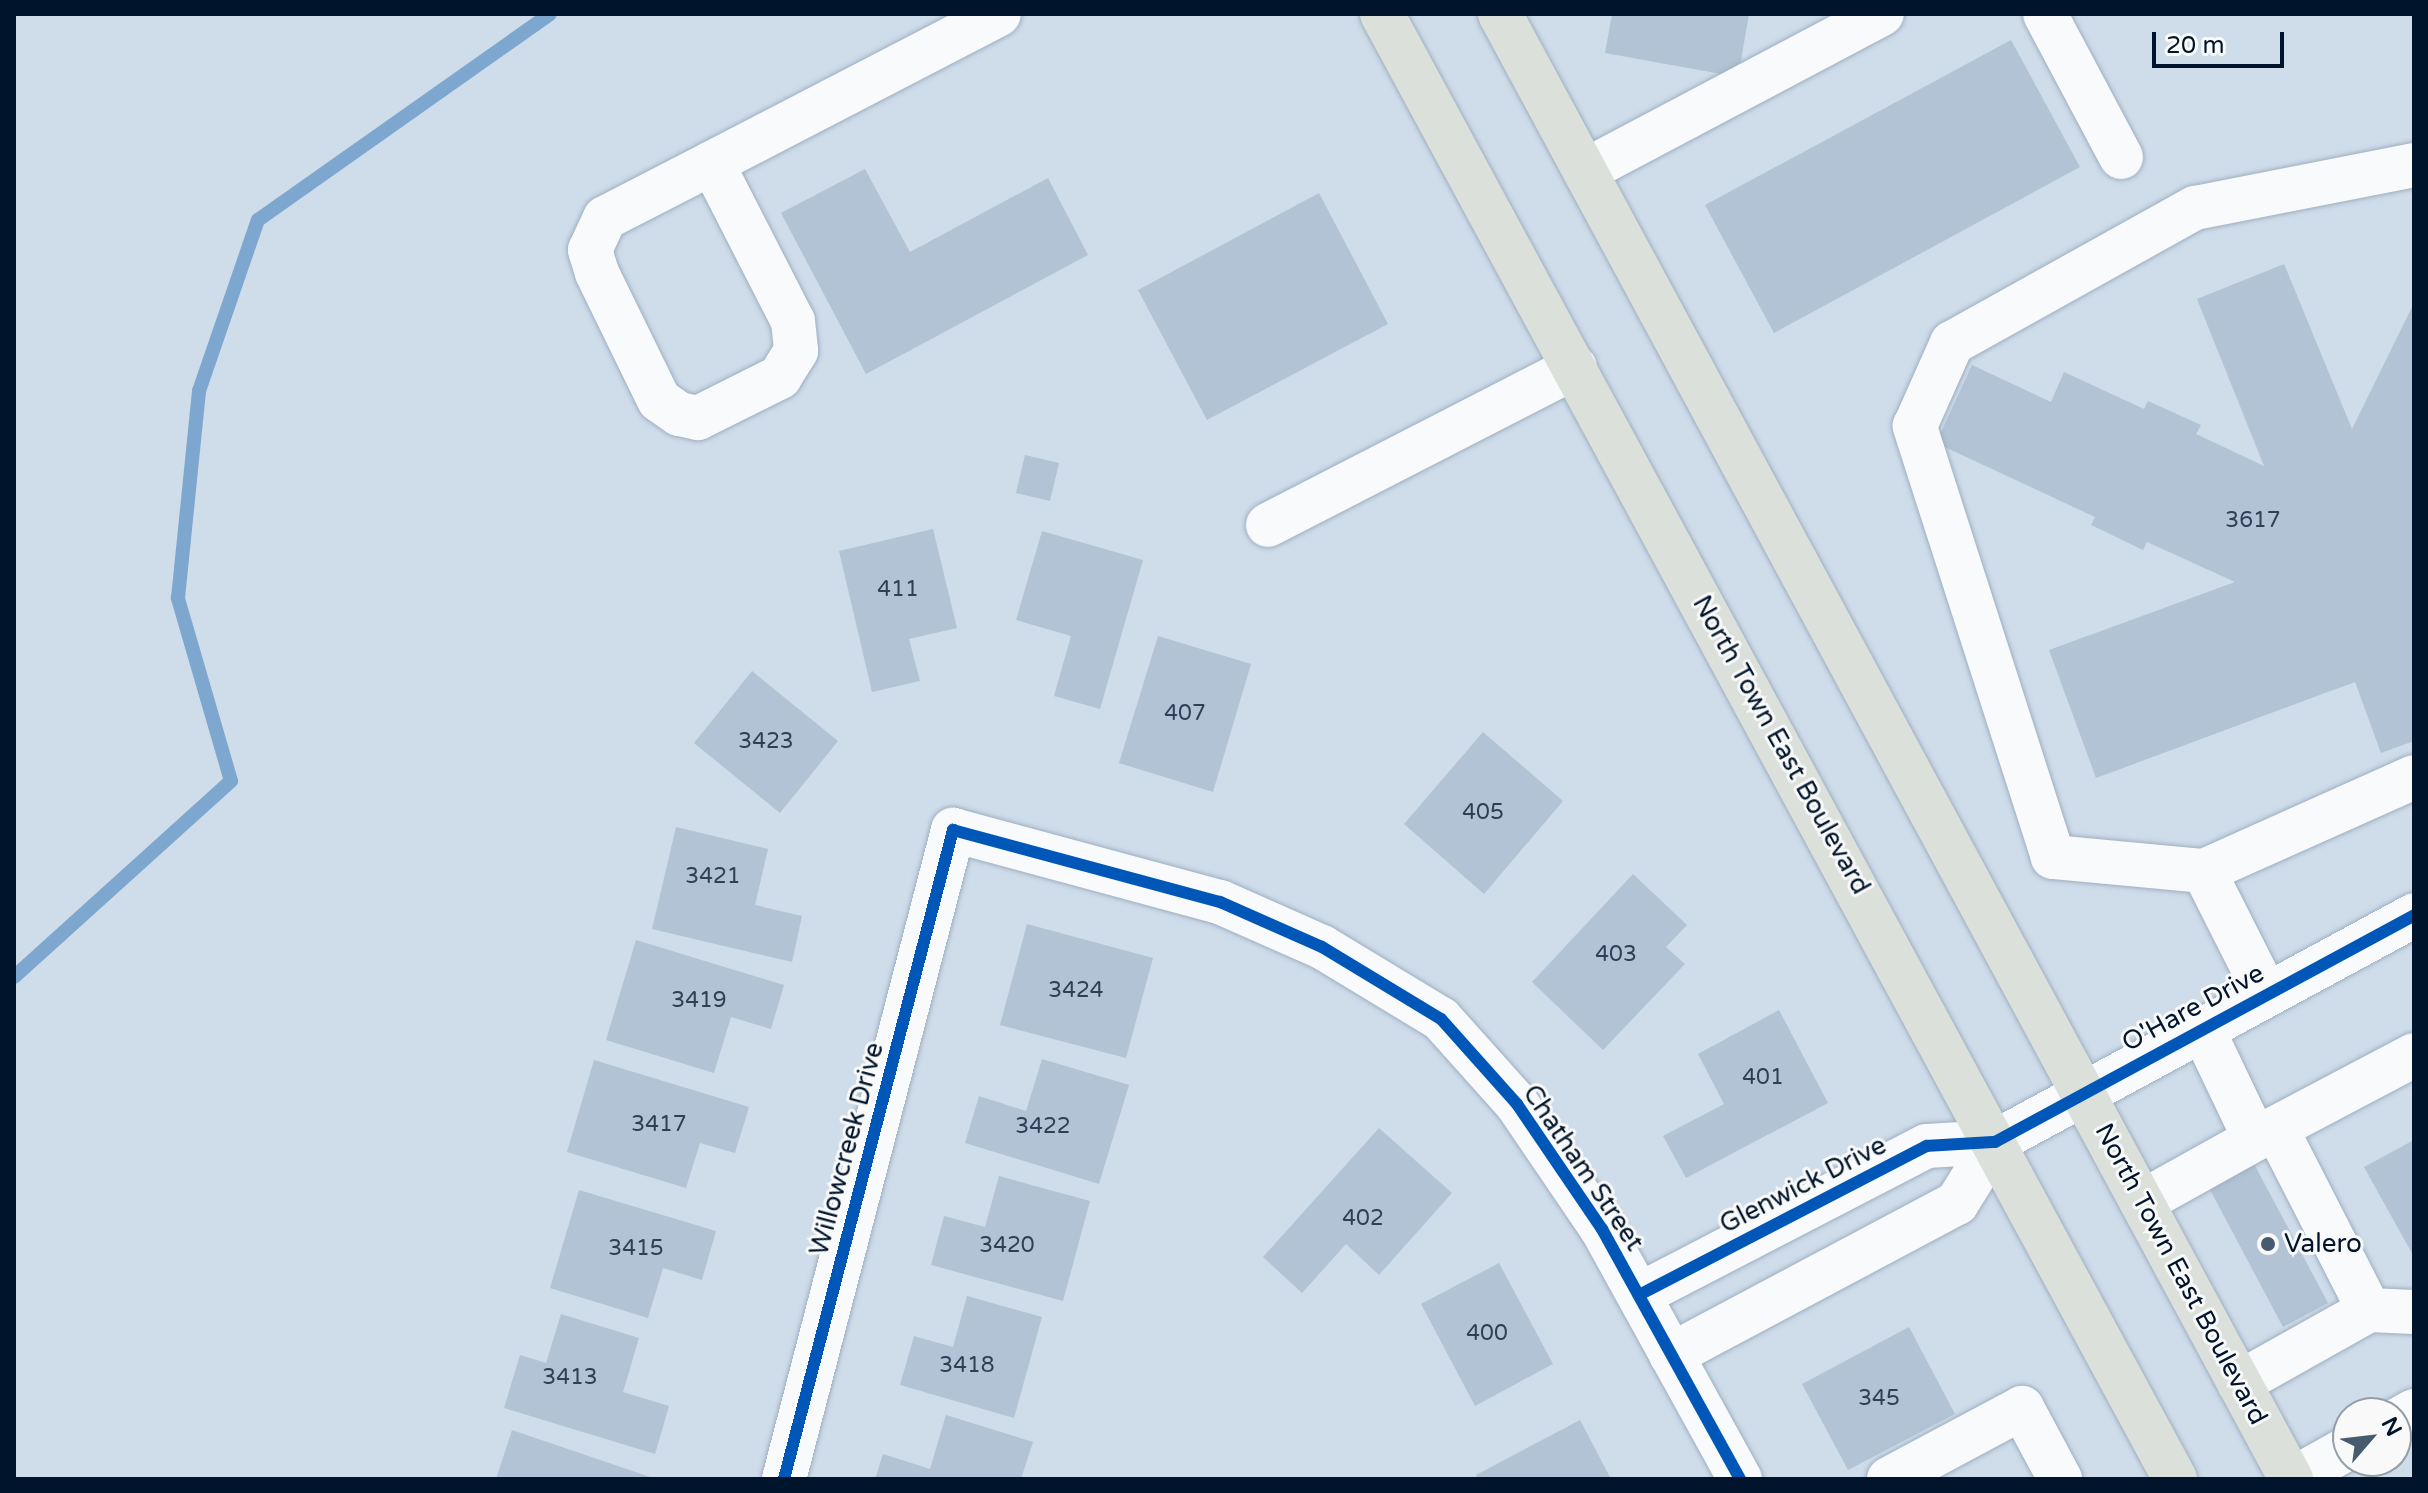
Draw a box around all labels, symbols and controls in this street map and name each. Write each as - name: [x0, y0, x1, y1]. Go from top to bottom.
- scale bar: [2156, 16, 2288, 66]
- text: 20 m: [2166, 31, 2224, 60]
- house number: 3617: [2225, 508, 2281, 534]
- house number: 411: [877, 577, 919, 603]
- street label: North Town East Boulevard: [1686, 590, 1876, 900]
- house number: 407: [1164, 701, 1206, 727]
- house number: 3423: [738, 729, 794, 755]
- house number: 405: [1462, 800, 1504, 826]
- house number: 3421: [685, 864, 741, 890]
- house number: 403: [1595, 942, 1637, 968]
- street label: O'Hare Drive: [2117, 958, 2269, 1058]
- house number: 3424: [1048, 978, 1104, 1004]
- house number: 3419: [671, 988, 727, 1014]
- street label: Willowcreek Drive: [804, 1039, 890, 1259]
- house number: 401: [1742, 1065, 1784, 1091]
- street label: Chatham Street: [1516, 1079, 1650, 1257]
- house number: 3417: [631, 1112, 687, 1138]
- house number: 3422: [1015, 1114, 1071, 1140]
- street label: North Town East Boulevard: [2088, 1118, 2274, 1430]
- street label: Glenwick Drive: [1715, 1130, 1891, 1240]
- house number: 402: [1342, 1206, 1384, 1232]
- place label: Valero: [2284, 1228, 2362, 1260]
- house number: 3420: [979, 1233, 1035, 1259]
- marker: Valero: [2259, 1235, 2277, 1253]
- house number: 3415: [608, 1236, 664, 1262]
- house number: 400: [1466, 1321, 1508, 1347]
- house number: 3418: [939, 1353, 995, 1379]
- house number: 3413: [542, 1365, 598, 1391]
- house number: 345: [1858, 1386, 1900, 1412]
- north arrow: [2332, 1397, 2412, 1477]
- text: N: [2376, 1413, 2407, 1441]

